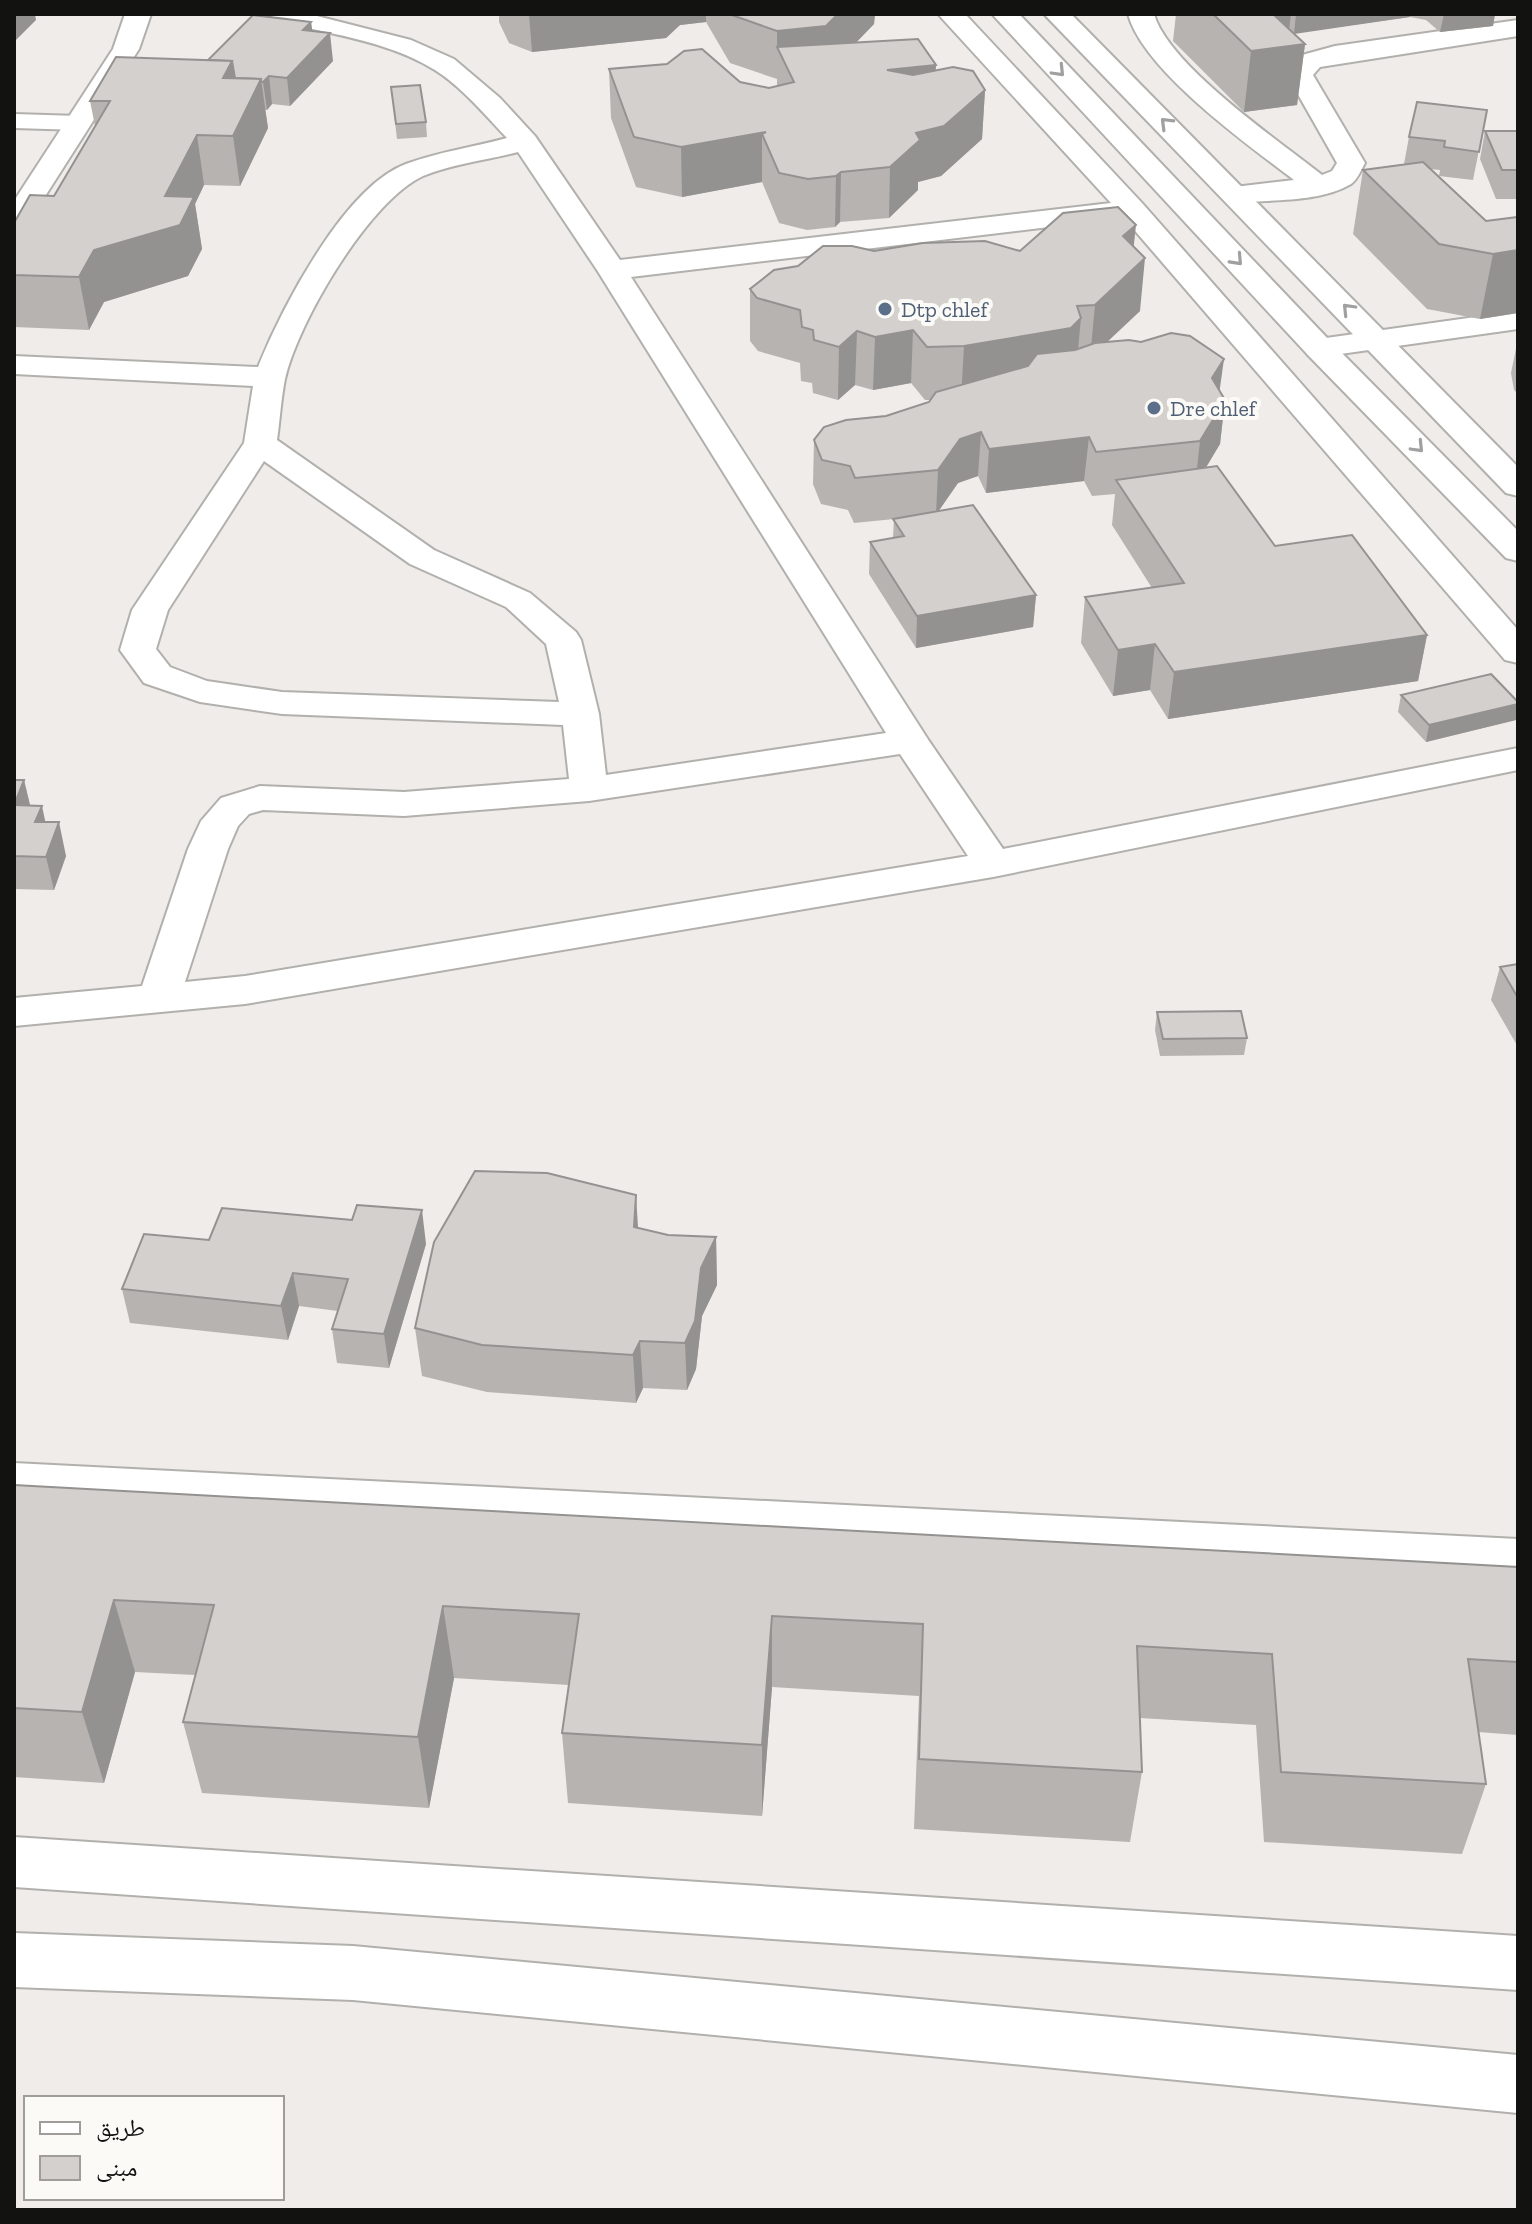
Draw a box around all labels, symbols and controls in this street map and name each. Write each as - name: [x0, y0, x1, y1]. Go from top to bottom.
- one-way arrow: [1050, 61, 1064, 76]
- one-way arrow: [1161, 118, 1175, 132]
- one-way arrow: [1227, 251, 1242, 265]
- place label: Dtp chlef: [901, 296, 989, 323]
- marker: Dtp chlef: [876, 300, 894, 318]
- one-way arrow: [1343, 303, 1357, 318]
- place label: Dre chlef: [1170, 395, 1258, 422]
- marker: Dre chlef: [1145, 399, 1163, 417]
- one-way arrow: [1408, 438, 1423, 452]
- legend: [24, 2096, 284, 2200]
- text: طريق: [96, 2113, 145, 2142]
- text: مبنى: [96, 2153, 137, 2182]

